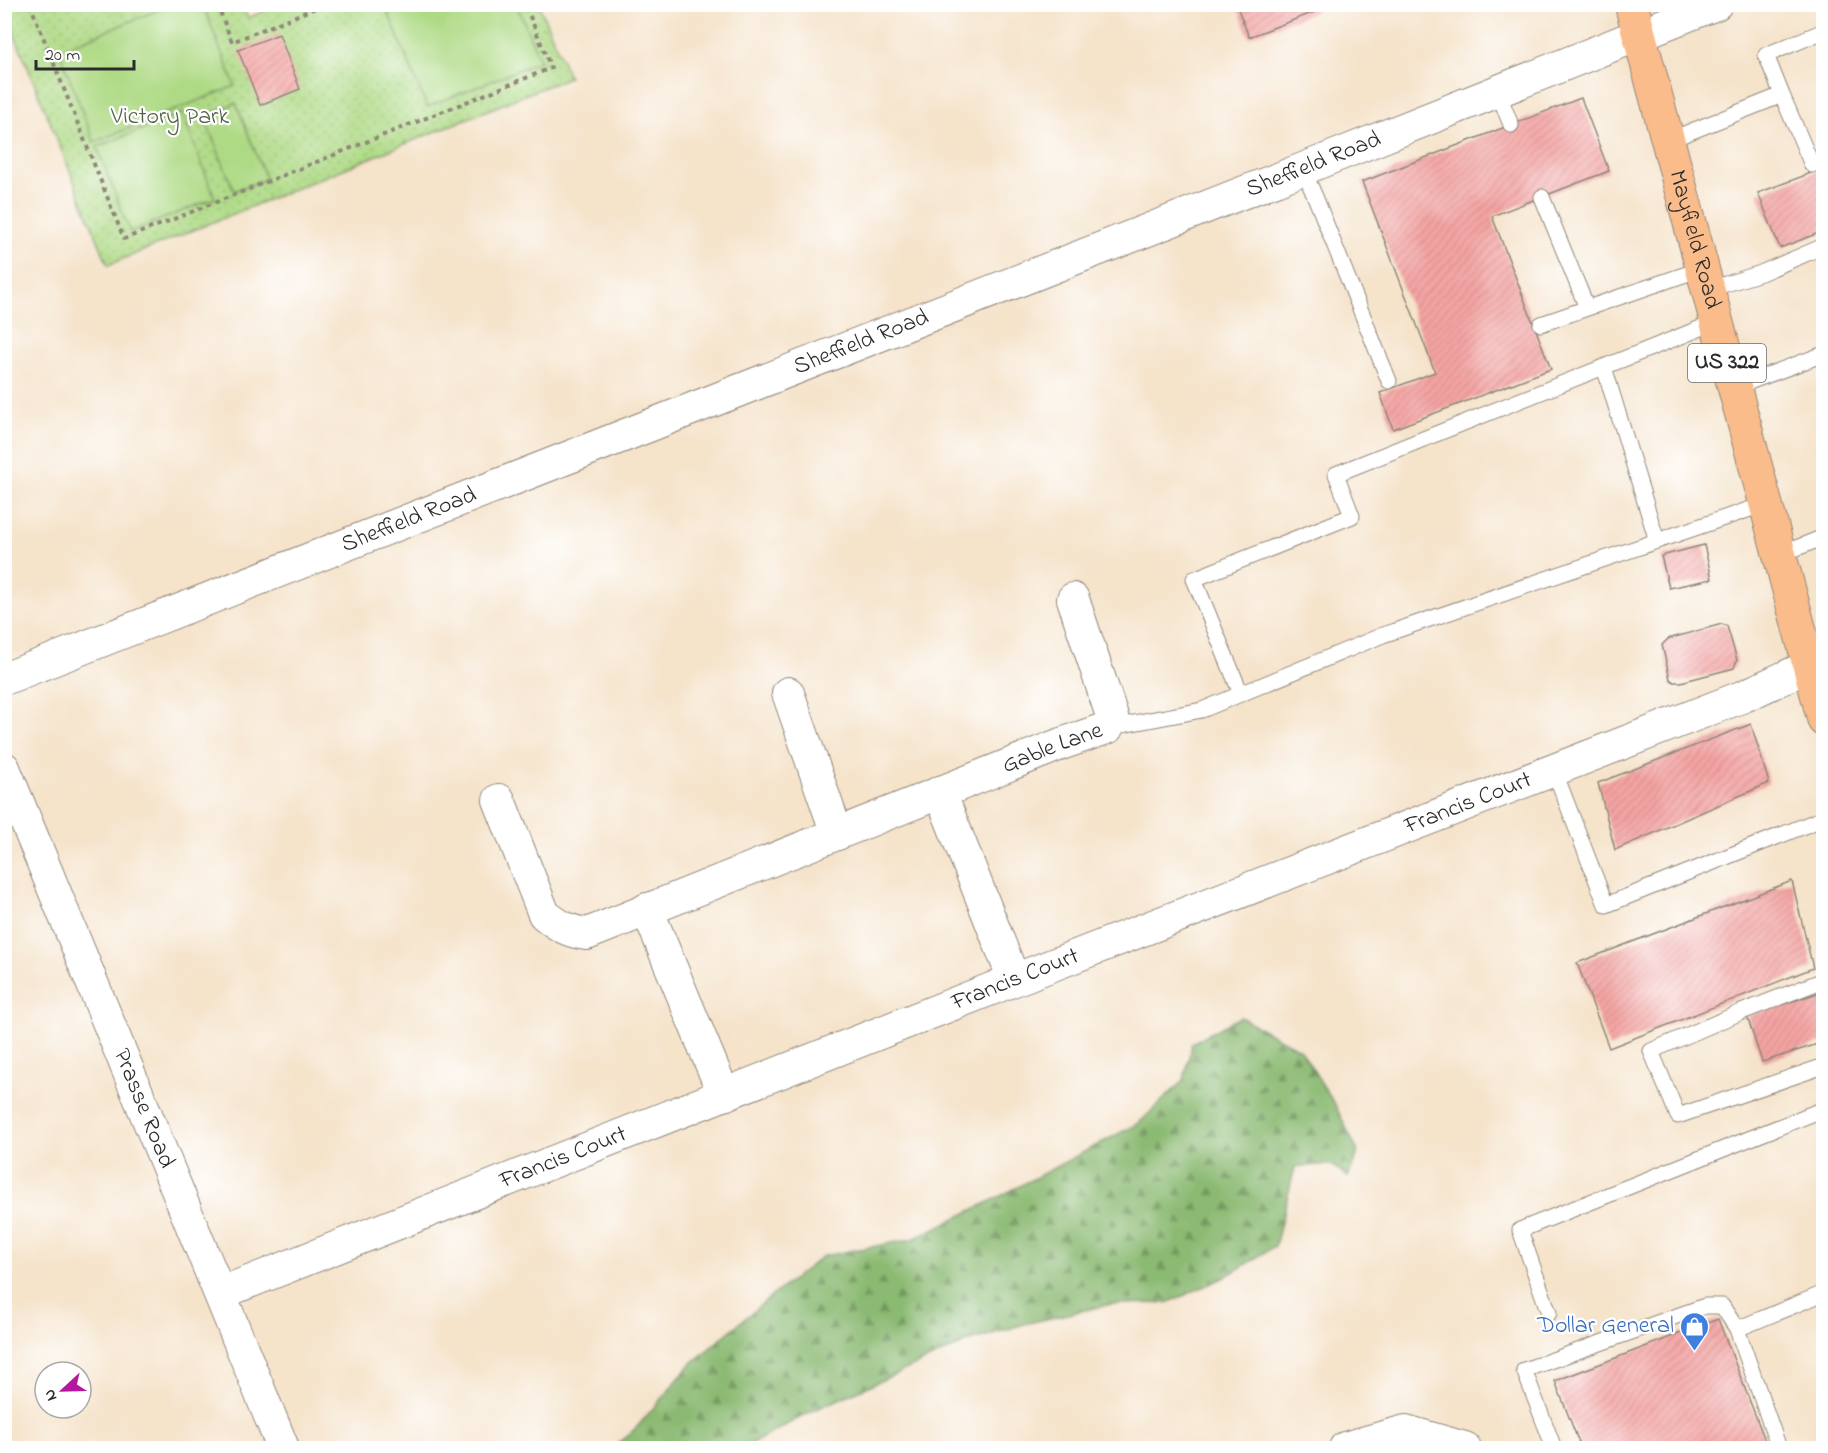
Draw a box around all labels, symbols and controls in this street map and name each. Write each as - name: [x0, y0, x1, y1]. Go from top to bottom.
- scale bar: [36, 33, 134, 71]
- text: 20 m: [45, 43, 80, 69]
- park label: Victory Park: [110, 100, 230, 136]
- street label: Sheffield Road: [1241, 122, 1387, 207]
- street label: Mayfield Road: [1659, 166, 1730, 314]
- street label: Sheffield Road: [789, 300, 935, 385]
- road number: US 322: [1688, 344, 1766, 382]
- street label: Sheffield Road: [336, 478, 482, 562]
- street label: Gable Lane: [997, 713, 1108, 783]
- street label: Francis Court: [1399, 763, 1537, 844]
- street label: Francis Court: [946, 939, 1084, 1021]
- street label: Prasse Road: [104, 1043, 184, 1174]
- street label: Francis Court: [494, 1117, 632, 1199]
- place label: Dollar General: [1536, 1309, 1674, 1344]
- shop icon: Dollar General: [1679, 1310, 1711, 1352]
- north arrow: [33, 1360, 93, 1420]
- text: N: [38, 1385, 64, 1404]

